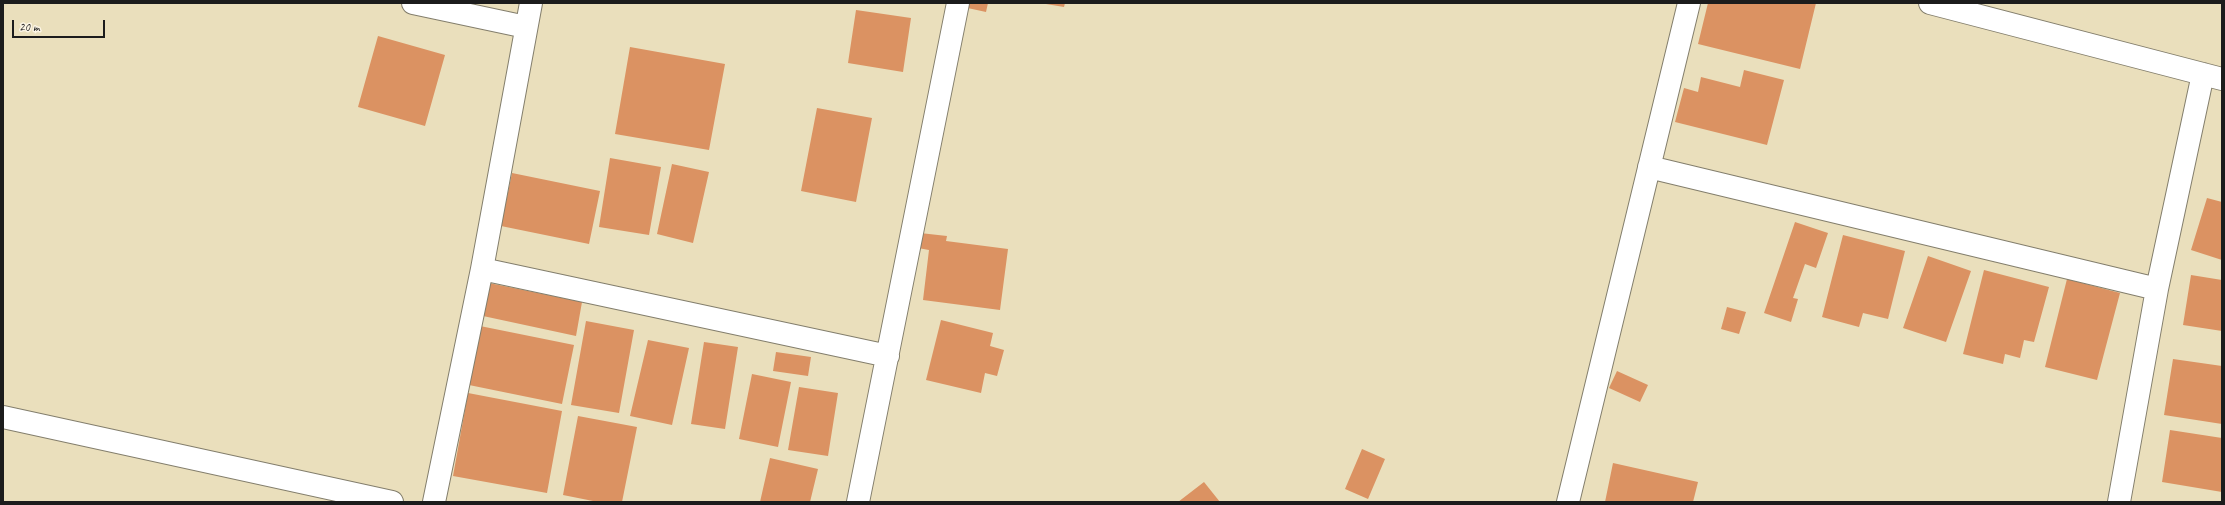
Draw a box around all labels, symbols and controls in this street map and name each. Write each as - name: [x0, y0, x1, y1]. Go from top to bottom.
- scale bar: [14, 12, 107, 38]
- text: 20 m: [19, 19, 39, 35]

